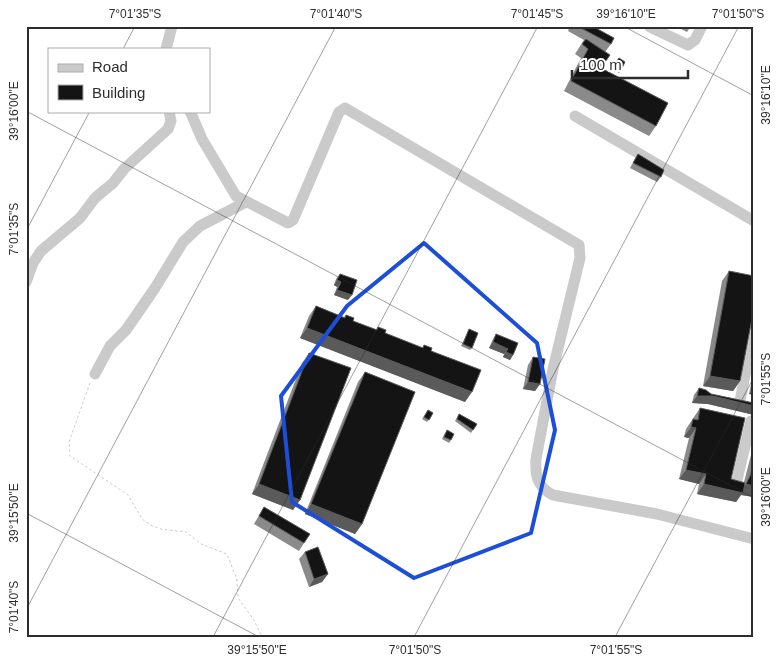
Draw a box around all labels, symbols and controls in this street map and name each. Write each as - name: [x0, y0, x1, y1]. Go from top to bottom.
- text: 7°01'35"S: [109, 7, 161, 21]
- text: 7°01'40"S: [310, 7, 362, 21]
- text: 7°01'45"S: [511, 7, 563, 21]
- text: 39°16'10"E: [596, 7, 656, 21]
- text: 7°01'50"S: [712, 7, 764, 21]
- legend: [48, 48, 210, 112]
- scale bar: [572, 48, 689, 80]
- text: 100 m: [580, 56, 622, 73]
- text: Road: [92, 58, 128, 75]
- text: 39°16'10"E: [759, 65, 773, 125]
- text: 39°16'00"E: [7, 81, 21, 141]
- text: Building: [92, 84, 145, 101]
- text: 7°01'35"S: [7, 203, 21, 255]
- text: 7°01'55"S: [759, 353, 773, 405]
- text: 39°16'00"E: [759, 467, 773, 527]
- text: 39°15'50"E: [7, 483, 21, 543]
- text: 7°01'40"S: [7, 581, 21, 633]
- text: 39°15'50"E: [227, 643, 287, 657]
- text: 7°01'50"S: [389, 643, 441, 657]
- text: 7°01'55"S: [590, 643, 642, 657]

